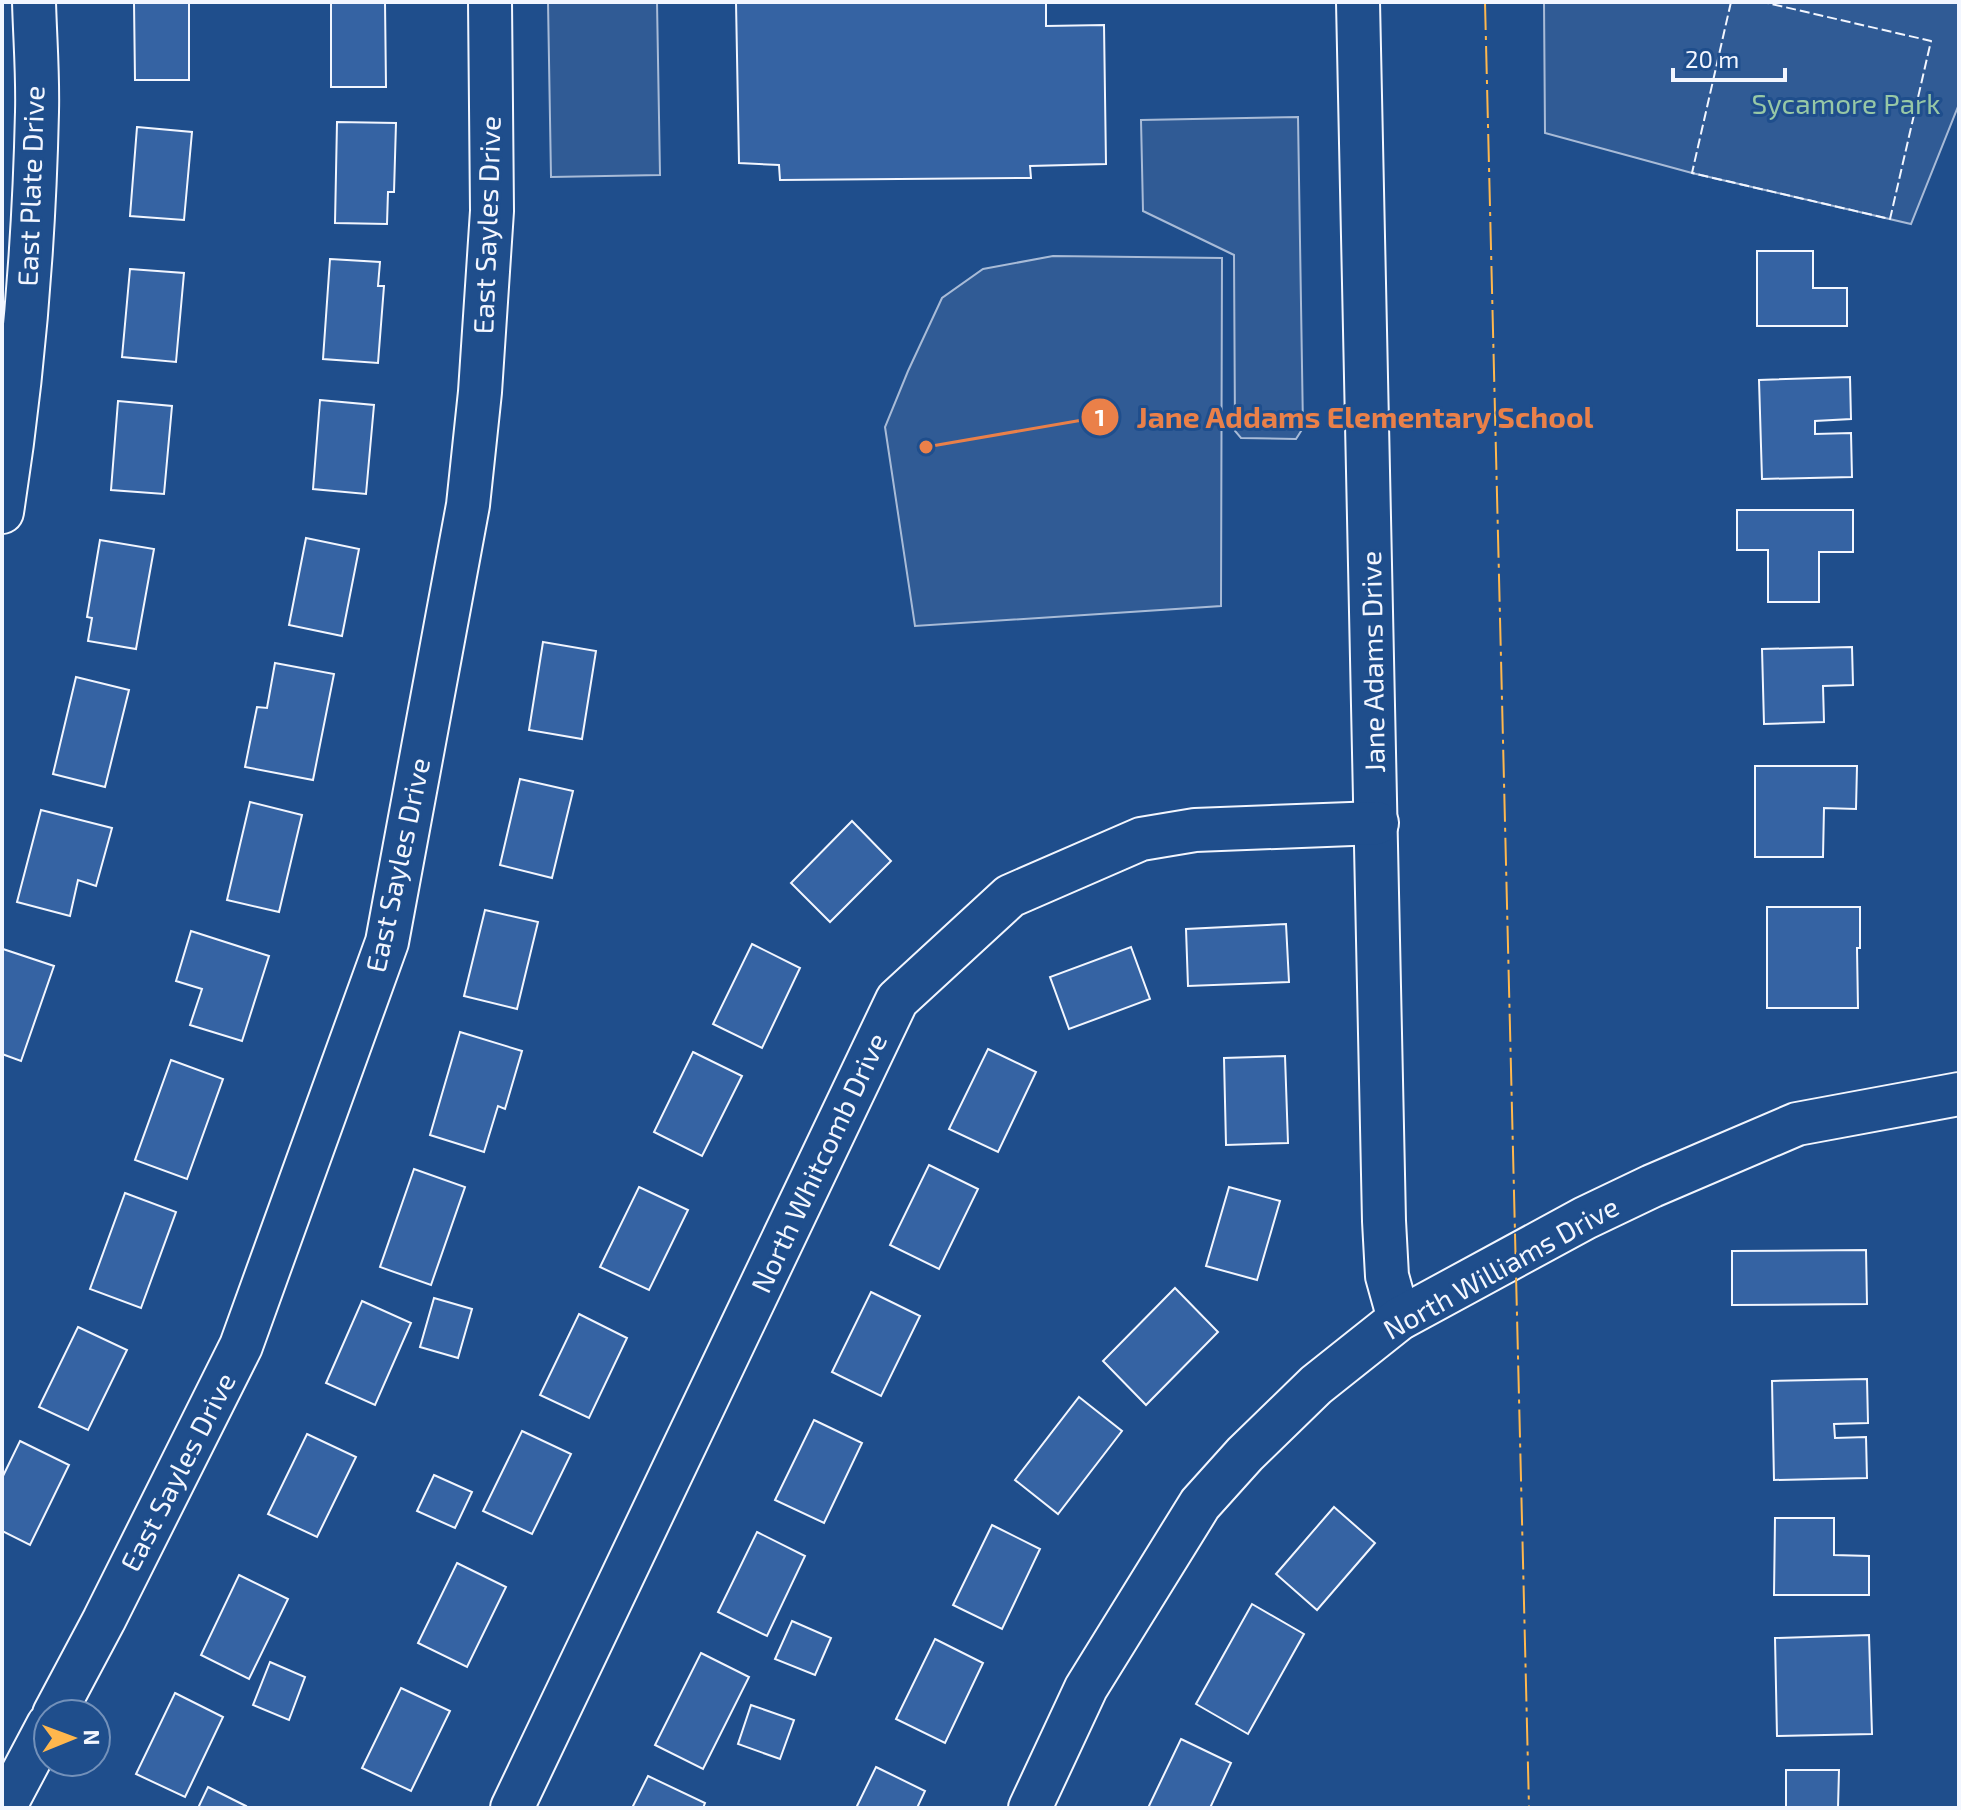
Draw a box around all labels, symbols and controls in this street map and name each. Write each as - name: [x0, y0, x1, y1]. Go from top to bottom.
- scale bar: [1673, 32, 1785, 82]
- text: 20 m: [1685, 44, 1739, 73]
- street label: East Plate Drive: [10, 85, 50, 287]
- park label: Sycamore Park: [1751, 86, 1941, 120]
- street label: East Sayles Drive: [465, 115, 507, 335]
- callout: Jane Addams Elementary School: [1080, 390, 1610, 444]
- text: Jane Addams Elementary School: [1137, 398, 1594, 435]
- text: 1: [1095, 402, 1105, 431]
- street label: Jane Adams Drive: [1353, 551, 1391, 773]
- street label: East Sayles Drive: [358, 754, 436, 975]
- street label: North Whitcomb Drive: [743, 1027, 893, 1298]
- street label: North Williams Drive: [1377, 1188, 1624, 1346]
- street label: East Sayles Drive: [112, 1367, 242, 1577]
- north arrow: [32, 1698, 112, 1778]
- text: N: [80, 1729, 106, 1746]

